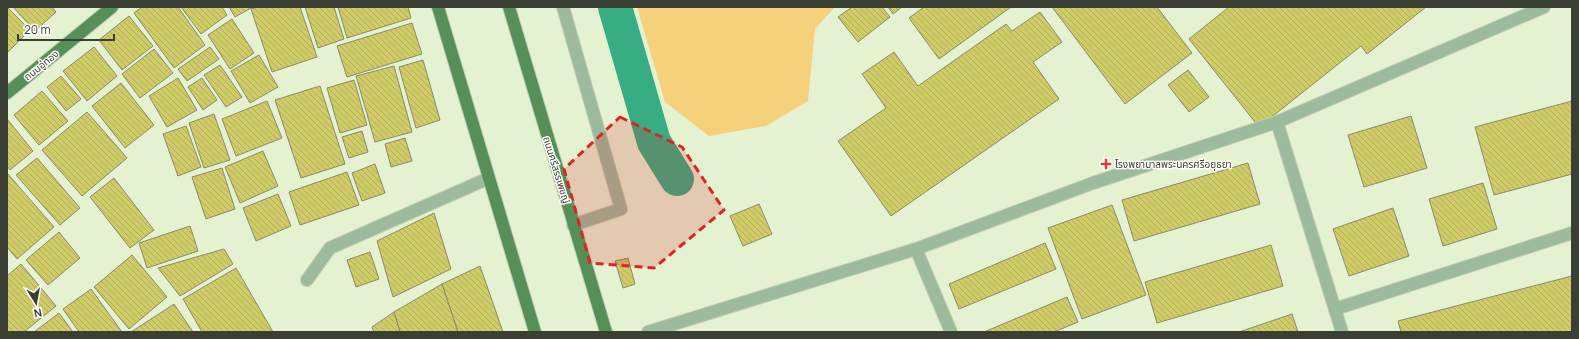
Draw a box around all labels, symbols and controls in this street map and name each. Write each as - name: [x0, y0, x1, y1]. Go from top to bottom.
- scale bar: [18, 16, 114, 42]
- text: 20 m: [24, 21, 51, 38]
- street label: ถนนอู่ทอง: [21, 47, 61, 83]
- street label: ถนนศรีสรรเพชญ์: [540, 135, 574, 205]
- place label: โรงพยาบาลพระนครศรีอยุธยา: [1115, 157, 1232, 171]
- marker: โรงพยาบาลพระนครศรีอยุธยา: [1100, 158, 1112, 170]
- north arrow: [16, 283, 56, 323]
- text: N: [33, 305, 43, 321]

